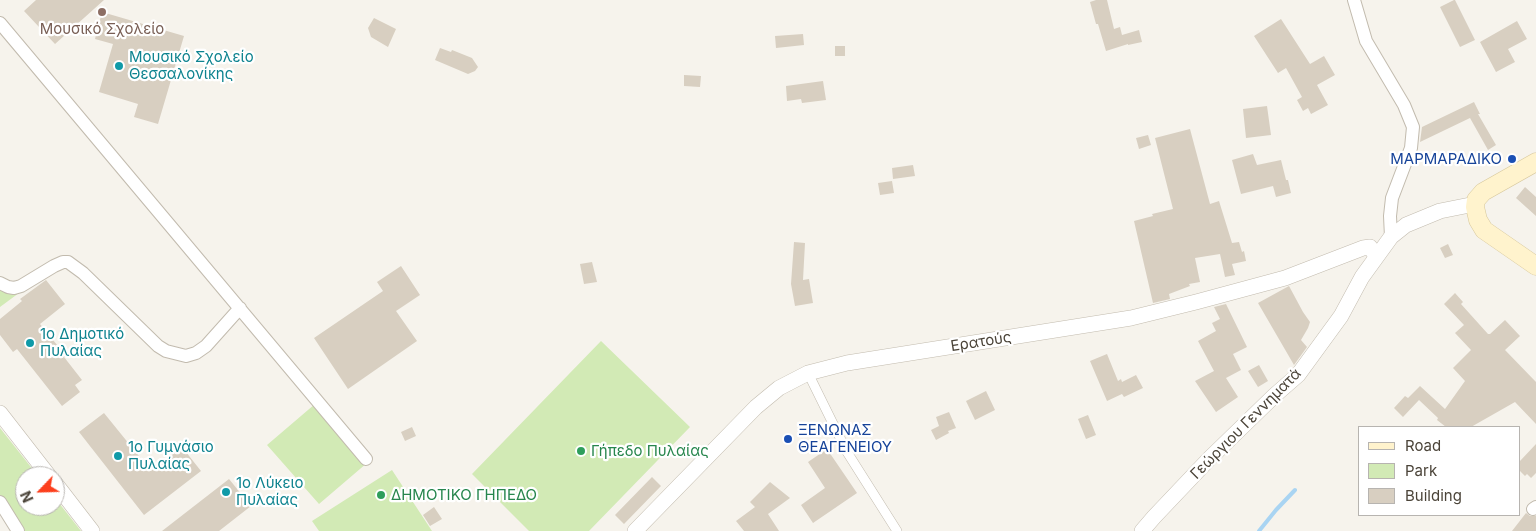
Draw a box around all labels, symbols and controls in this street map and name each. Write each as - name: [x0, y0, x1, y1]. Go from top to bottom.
- marker: Μουσικό Σχολείο: [96, 6, 108, 18]
- place label: Μουσικό Σχολείο: [40, 20, 164, 38]
- place label: Μουσικό Σχολείο Θεσσαλονίκης: [129, 48, 254, 83]
- marker: Μουσικό Σχολείο Θεσσαλονίκης: [113, 60, 125, 72]
- place label: ΜΑΡΜΑΡΑΔΙΚΟ: [1390, 150, 1502, 168]
- marker: ΜΑΡΜΑΡΑΔΙΚΟ: [1506, 153, 1518, 165]
- place label: 1ο Δημοτικό Πυλαίας: [40, 325, 124, 360]
- street label: Ερατούς: [949, 328, 1013, 356]
- marker: 1ο Δημοτικό Πυλαίας: [24, 337, 36, 349]
- street label: Γεώργιου Γεννηματά: [1187, 365, 1305, 483]
- place label: ΞΕΝΩΝΑΣ ΘΕΑΓΕΝΕΙΟΥ: [798, 421, 892, 456]
- legend: [1358, 426, 1521, 516]
- marker: ΞΕΝΩΝΑΣ ΘΕΑΓΕΝΕΙΟΥ: [782, 433, 794, 445]
- text: Road: [1405, 436, 1441, 455]
- place label: 1ο Γυμνάσιο Πυλαίας: [128, 438, 214, 473]
- place label: Γήπεδο Πυλαίας: [591, 442, 709, 460]
- marker: Γήπεδο Πυλαίας: [575, 445, 587, 457]
- marker: 1ο Γυμνάσιο Πυλαίας: [112, 450, 124, 462]
- text: Park: [1405, 461, 1437, 480]
- north arrow: [15, 466, 65, 516]
- place label: 1ο Λύκειο Πυλαίας: [236, 474, 304, 509]
- marker: 1ο Λύκειο Πυλαίας: [220, 486, 232, 498]
- place label: ΔΗΜΟΤΙΚΟ ΓΗΠΕΔΟ: [391, 486, 537, 504]
- text: Building: [1405, 486, 1462, 505]
- text: N: [17, 489, 37, 505]
- marker: ΔΗΜΟΤΙΚΟ ΓΗΠΕΔΟ: [375, 489, 387, 501]

